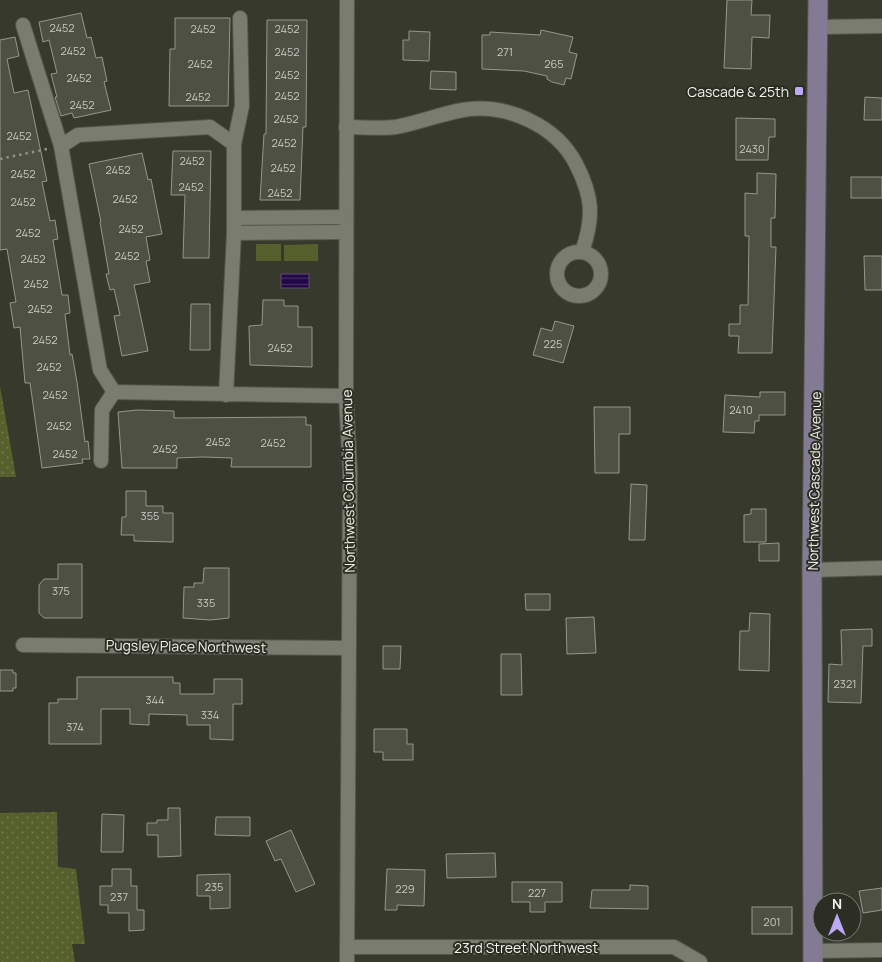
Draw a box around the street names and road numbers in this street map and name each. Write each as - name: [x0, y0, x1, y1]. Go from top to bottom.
- street label: Northwest Columbia Avenue: [337, 389, 359, 573]
- street label: Northwest Cascade Avenue: [803, 391, 825, 571]
- street label: Pugsley Place Northwest: [106, 635, 267, 657]
- street label: 23rd Street Northwest: [454, 938, 598, 957]

